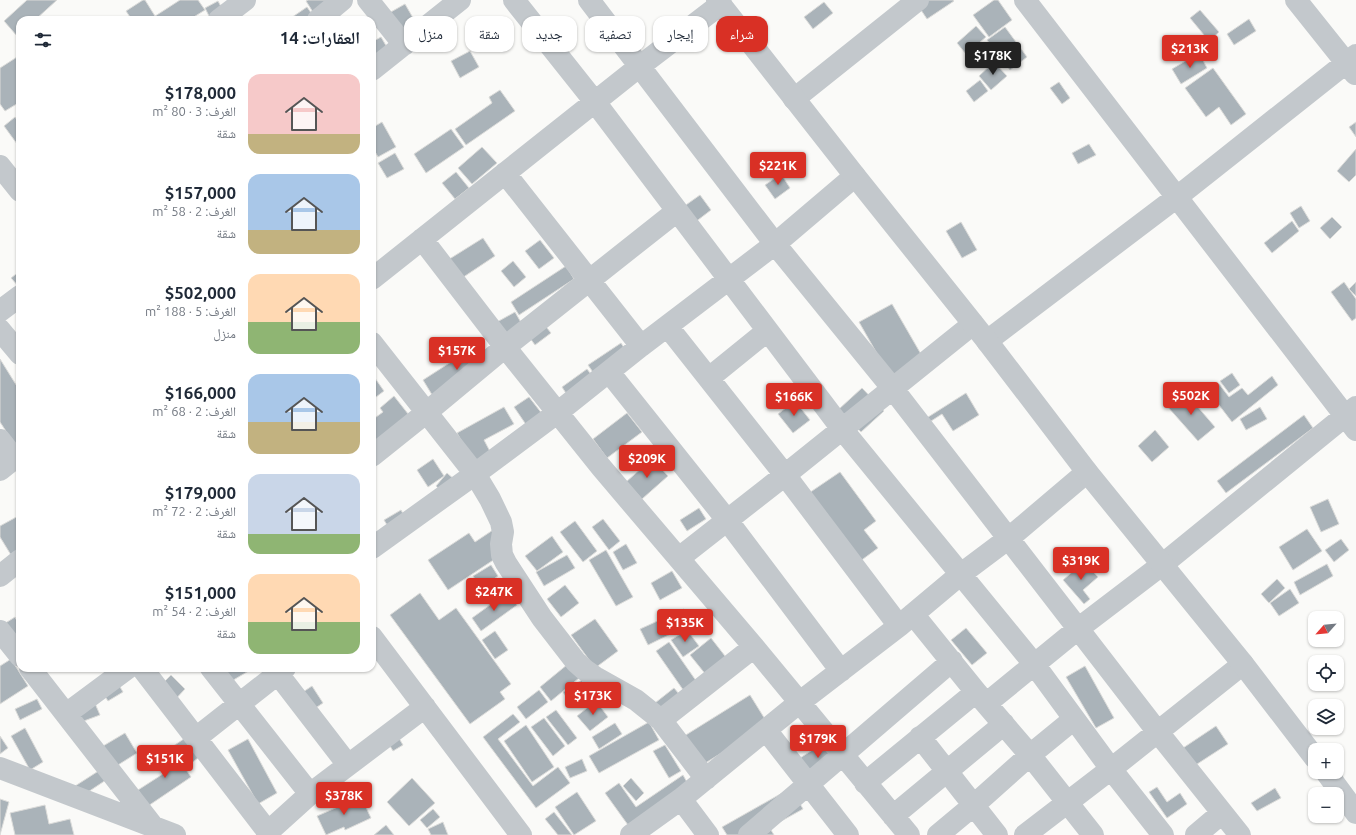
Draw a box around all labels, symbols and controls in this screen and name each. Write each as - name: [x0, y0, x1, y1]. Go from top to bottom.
- chip: منزل: [404, 16, 457, 52]
- chip: شقة: [465, 16, 514, 52]
- chip: جديد: [522, 16, 577, 52]
- chip: تصفية: [585, 16, 645, 52]
- chip: إيجار: [653, 16, 708, 52]
- chip: شراء: [716, 16, 768, 52]
- text: العقارات: 14: [280, 28, 360, 47]
- icon: filters: [32, 29, 54, 51]
- pin: $213K: [1162, 35, 1218, 69]
- text: $213K: [1171, 41, 1209, 55]
- pin: $178K: [965, 42, 1021, 76]
- text: $178K: [974, 48, 1012, 62]
- text: $178,000: [165, 83, 236, 102]
- icon: home: [280, 90, 328, 138]
- text: الغرف: 3 · 80 m²: [152, 104, 236, 118]
- text: شقة: [217, 126, 236, 140]
- pin: $221K: [750, 152, 806, 186]
- text: $221K: [759, 158, 797, 172]
- text: $157,000: [165, 183, 236, 202]
- icon: home: [280, 190, 328, 238]
- text: الغرف: 2 · 58 m²: [152, 204, 236, 218]
- text: شقة: [217, 226, 236, 240]
- text: $502,000: [165, 283, 236, 302]
- icon: home: [280, 290, 328, 338]
- text: الغرف: 5 · 188 m²: [145, 304, 236, 318]
- text: منزل: [213, 326, 236, 340]
- pin: $157K: [429, 337, 485, 371]
- text: $157K: [438, 343, 476, 357]
- pin: $502K: [1163, 382, 1219, 416]
- text: $166,000: [165, 383, 236, 402]
- pin: $166K: [766, 383, 822, 417]
- text: $502K: [1172, 388, 1210, 402]
- text: $166K: [775, 389, 813, 403]
- icon: home: [280, 390, 328, 438]
- text: الغرف: 2 · 68 m²: [152, 404, 236, 418]
- text: شقة: [217, 426, 236, 440]
- pin: $209K: [619, 445, 675, 479]
- text: $209K: [628, 451, 666, 465]
- text: $179,000: [165, 483, 236, 502]
- icon: home: [280, 490, 328, 538]
- text: الغرف: 2 · 72 m²: [152, 504, 236, 518]
- text: شقة: [217, 526, 236, 540]
- pin: $319K: [1053, 547, 1109, 581]
- text: $319K: [1062, 553, 1100, 567]
- pin: $247K: [466, 578, 522, 612]
- text: $151,000: [165, 583, 236, 602]
- text: $247K: [475, 584, 513, 598]
- icon: home: [280, 590, 328, 638]
- text: الغرف: 2 · 54 m²: [152, 604, 236, 618]
- pin: $135K: [657, 609, 713, 643]
- north arrow: [1308, 611, 1344, 647]
- map controls: [1308, 611, 1344, 823]
- text: $135K: [666, 615, 704, 629]
- text: شقة: [217, 626, 236, 640]
- button: locate: [1308, 655, 1344, 691]
- pin: $173K: [565, 682, 621, 716]
- text: $173K: [574, 688, 612, 702]
- button: layers: [1308, 699, 1344, 735]
- pin: $179K: [790, 725, 846, 759]
- text: $179K: [799, 731, 837, 745]
- button: +: [1308, 743, 1344, 779]
- pin: $151K: [137, 745, 193, 779]
- text: $151K: [146, 751, 184, 765]
- pin: $378K: [316, 782, 372, 816]
- button: −: [1308, 787, 1344, 823]
- text: $378K: [325, 788, 363, 802]

